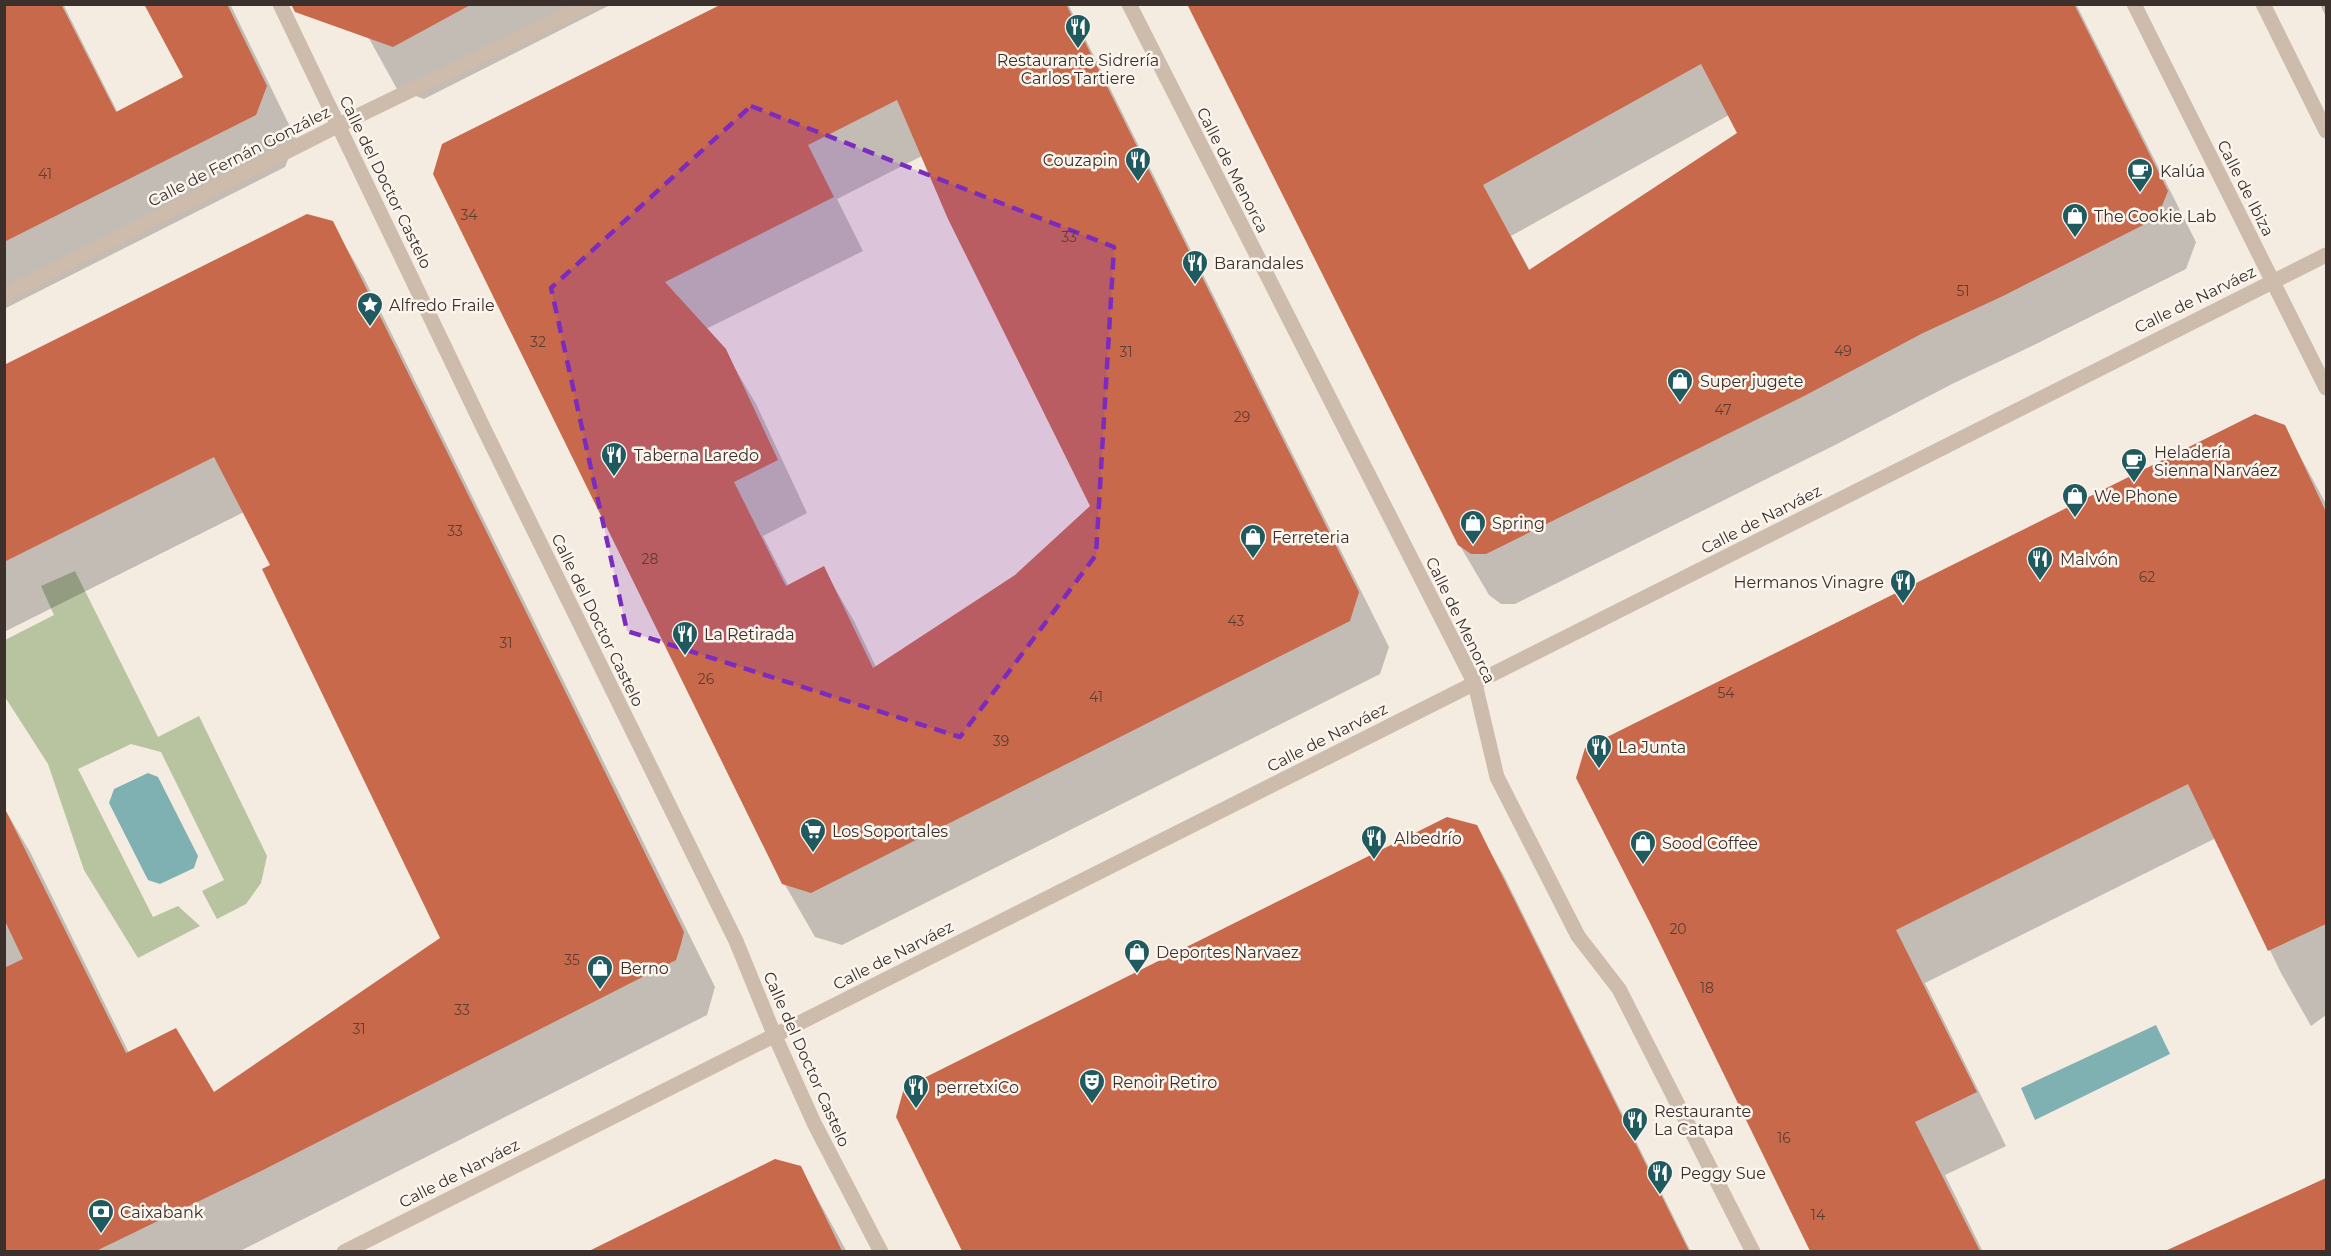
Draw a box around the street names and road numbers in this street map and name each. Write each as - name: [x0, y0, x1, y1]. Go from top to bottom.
- street label: Calle del Doctor Castelo: [335, 93, 436, 272]
- street label: Calle de Fernán González: [145, 102, 333, 211]
- street label: Calle de Menorca: [1193, 104, 1272, 236]
- street label: Calle de Ibiza: [2213, 137, 2278, 240]
- street label: Calle de Narváez: [2132, 262, 2259, 337]
- street label: Calle de Narváez: [1698, 481, 1825, 558]
- street label: Calle del Doctor Castelo: [547, 531, 648, 710]
- street label: Calle de Menorca: [1422, 554, 1499, 687]
- street label: Calle de Narváez: [1264, 699, 1391, 776]
- street label: Calle de Narváez: [830, 917, 957, 994]
- street label: Calle del Doctor Castelo: [759, 969, 854, 1150]
- street label: Calle de Narváez: [396, 1135, 523, 1212]

